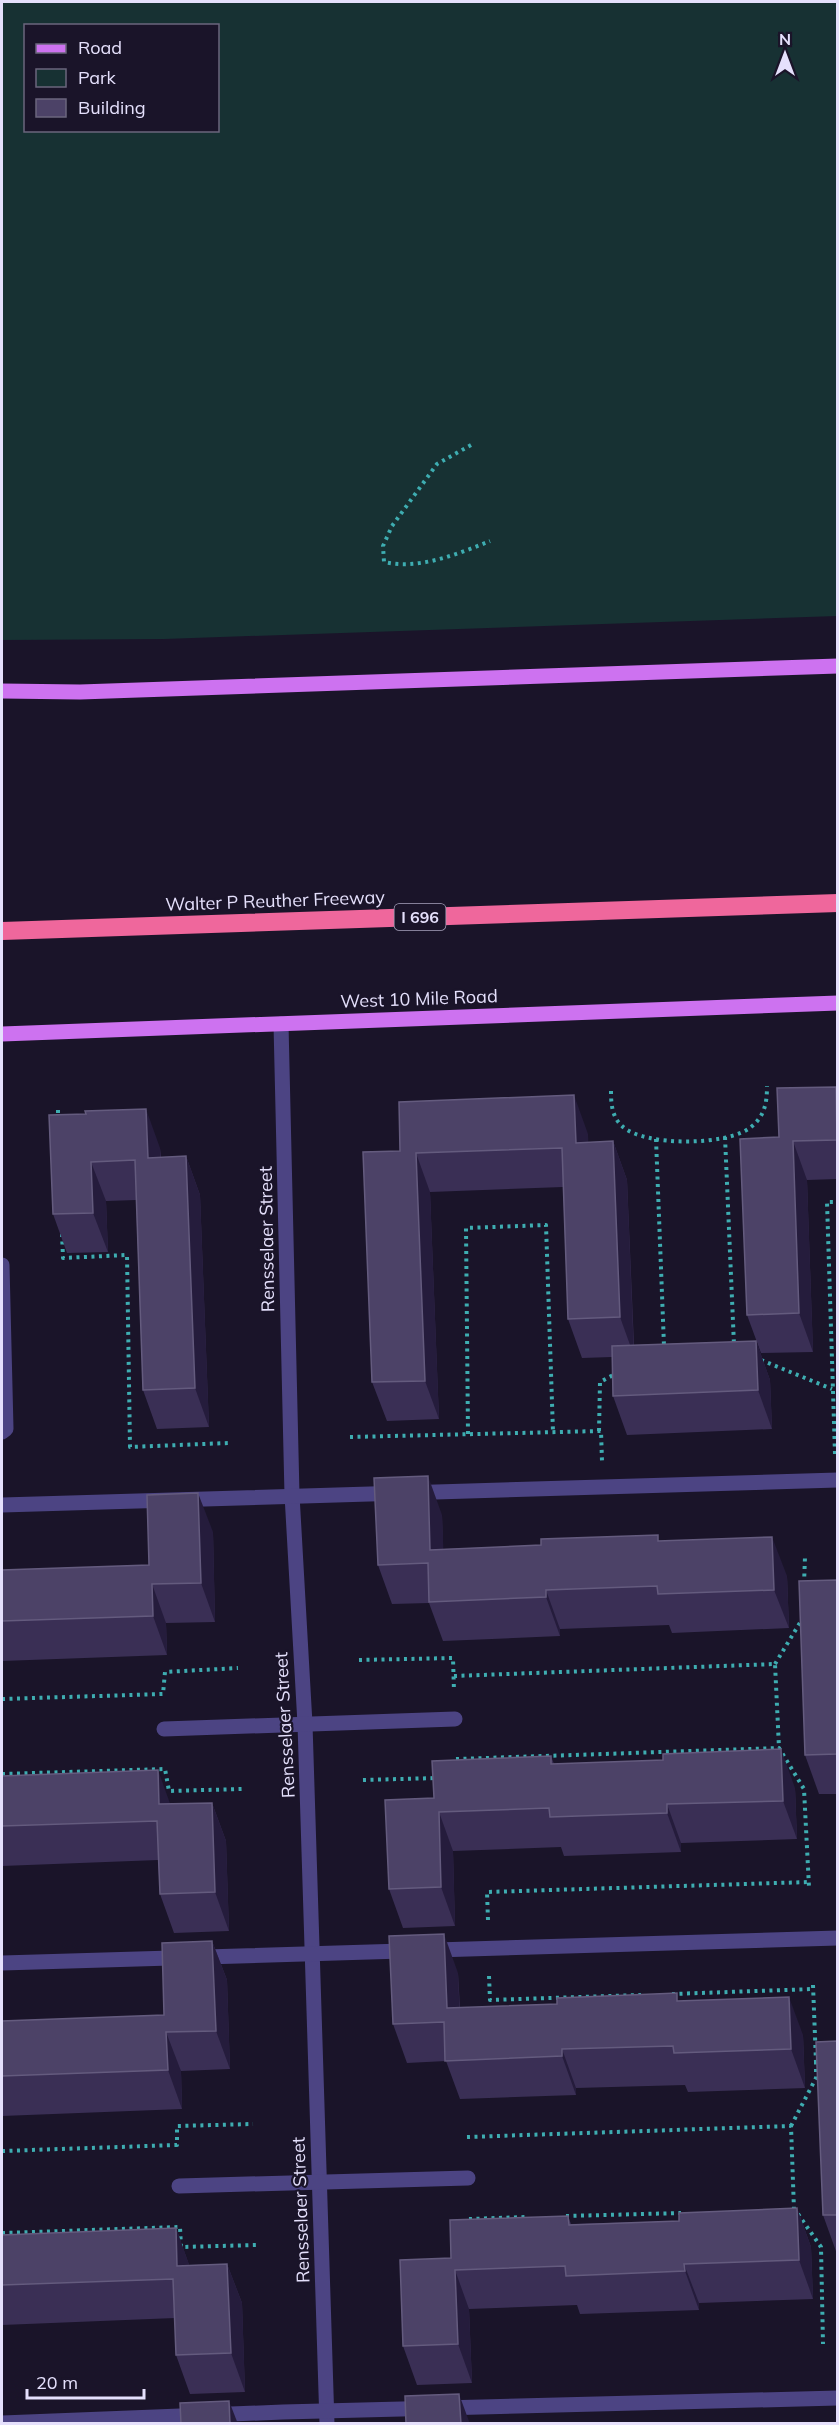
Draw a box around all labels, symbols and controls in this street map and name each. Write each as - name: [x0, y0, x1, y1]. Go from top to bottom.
- legend: [24, 24, 219, 132]
- north arrow: [755, 24, 815, 84]
- text: N: [779, 29, 791, 49]
- text: Road: [78, 36, 122, 59]
- text: Park: [78, 66, 117, 89]
- text: Building: [78, 96, 146, 119]
- street label: Walter P Reuther Freeway: [165, 885, 386, 916]
- road number: I 696: [394, 904, 446, 930]
- street label: West 10 Mile Road: [340, 984, 498, 1013]
- street label: Rensselaer Street: [254, 1166, 279, 1312]
- street label: Rensselaer Street: [269, 1651, 300, 1799]
- street label: Rensselaer Street: [286, 2137, 315, 2283]
- scale bar: [27, 2362, 144, 2400]
- text: 20 m: [36, 2371, 78, 2394]

